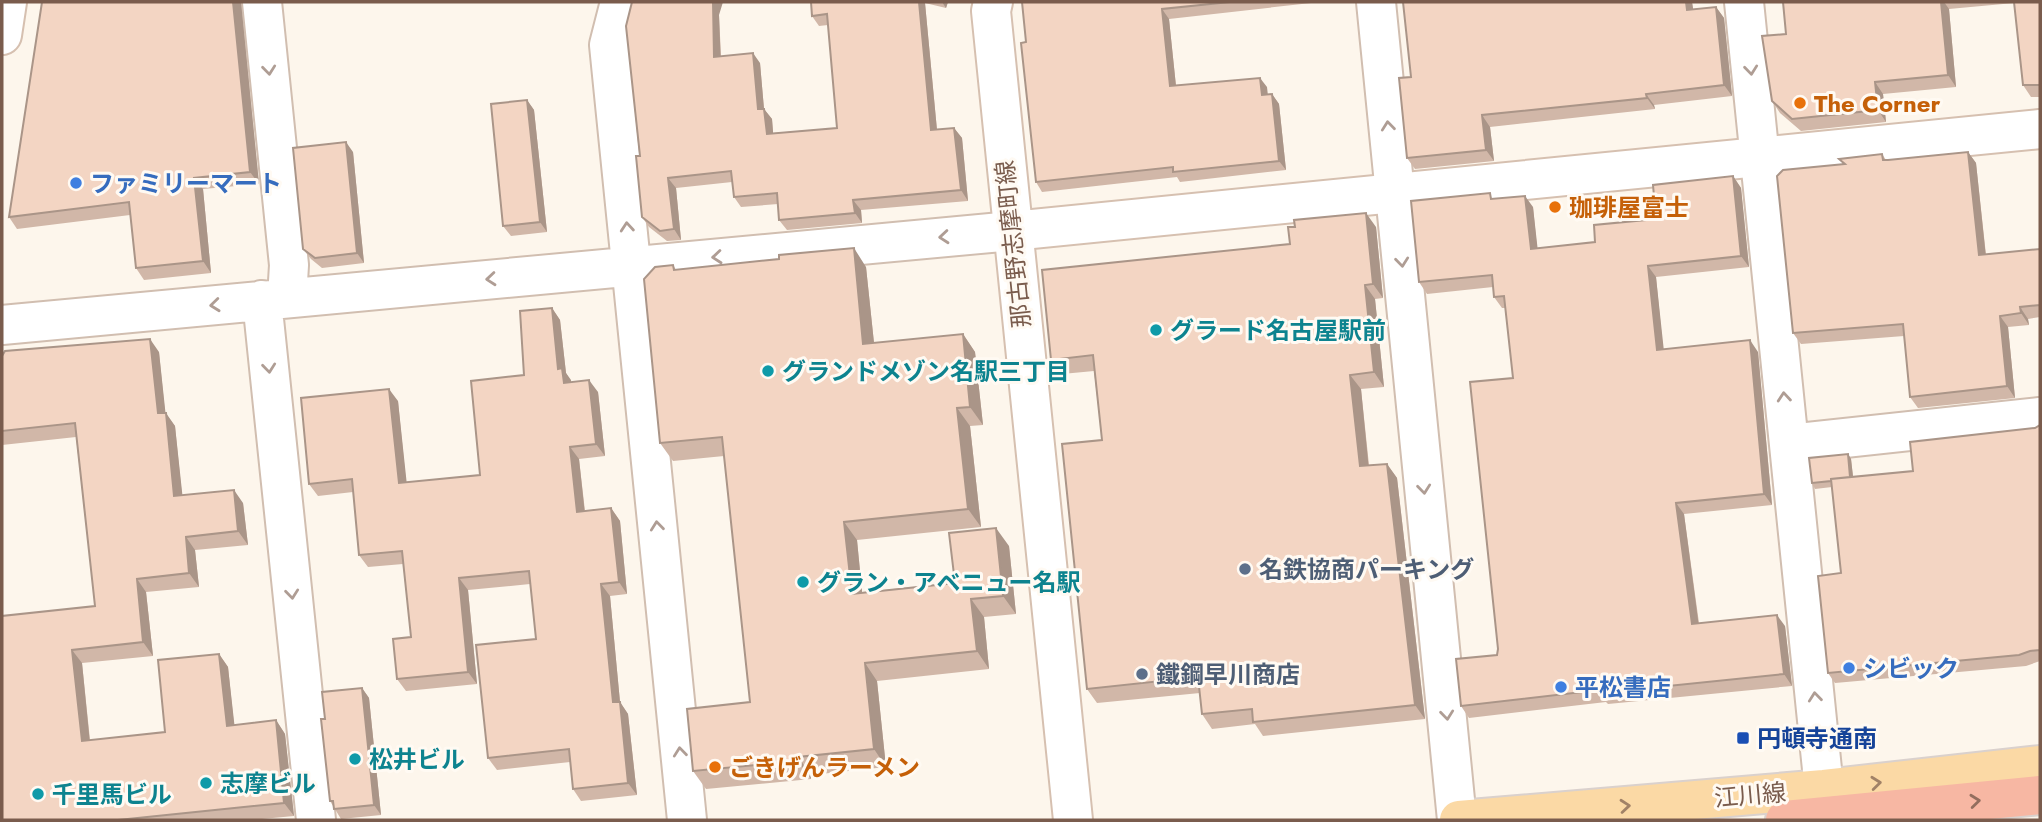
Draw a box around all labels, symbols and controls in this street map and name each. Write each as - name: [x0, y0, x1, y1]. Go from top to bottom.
- one-way arrow: [262, 64, 277, 75]
- one-way arrow: [1744, 64, 1759, 75]
- place label: The Corner: [1814, 86, 1940, 121]
- marker: The Corner: [1792, 95, 1808, 111]
- one-way arrow: [1381, 121, 1396, 132]
- street label: 那古野志摩町線: [987, 159, 1039, 329]
- place label: ファミリーマート: [90, 166, 282, 201]
- marker: ファミリーマート: [68, 175, 84, 191]
- place label: 珈琲屋富士: [1569, 190, 1689, 225]
- marker: 珈琲屋富士: [1547, 199, 1563, 215]
- one-way arrow: [620, 221, 635, 232]
- one-way arrow: [938, 229, 949, 244]
- one-way arrow: [711, 250, 723, 265]
- one-way arrow: [1394, 256, 1409, 268]
- one-way arrow: [485, 271, 496, 286]
- one-way arrow: [210, 297, 221, 312]
- place label: グラード名古屋駅前: [1170, 313, 1386, 348]
- marker: グラード名古屋駅前: [1148, 322, 1164, 338]
- place label: グランドメゾン名駅三丁目: [782, 354, 1070, 389]
- one-way arrow: [262, 362, 277, 374]
- marker: グランドメゾン名駅三丁目: [760, 363, 776, 379]
- one-way arrow: [1777, 392, 1792, 403]
- one-way arrow: [1417, 483, 1432, 494]
- one-way arrow: [650, 520, 665, 532]
- place label: 名鉄協商パーキング: [1259, 552, 1474, 587]
- marker: 名鉄協商パーキング: [1237, 561, 1253, 577]
- place label: グラン・アベニュー名駅: [817, 565, 1081, 600]
- marker: グラン・アベニュー名駅: [795, 574, 811, 590]
- one-way arrow: [285, 588, 300, 600]
- place label: シビック: [1863, 651, 1959, 686]
- place label: 鐵鋼早川商店: [1156, 657, 1300, 692]
- marker: シビック: [1841, 660, 1857, 676]
- marker: 鐵鋼早川商店: [1134, 666, 1150, 682]
- place label: 平松書店: [1575, 670, 1671, 705]
- marker: 平松書店: [1553, 679, 1569, 695]
- one-way arrow: [1808, 691, 1823, 702]
- one-way arrow: [1439, 710, 1454, 721]
- place label: 円頓寺通南: [1757, 721, 1877, 756]
- marker: 円頓寺通南: [1735, 730, 1751, 746]
- place label: 松井ビル: [369, 742, 465, 777]
- one-way arrow: [673, 747, 688, 758]
- place label: ごきげんラーメン: [729, 750, 920, 785]
- marker: 松井ビル: [347, 751, 363, 767]
- marker: ごきげんラーメン: [707, 759, 723, 775]
- place label: 志摩ビル: [220, 766, 316, 801]
- street label: 江川線: [1713, 774, 1787, 816]
- marker: 志摩ビル: [198, 775, 214, 791]
- one-way arrow: [1870, 776, 1882, 791]
- place label: 千里馬ビル: [52, 777, 172, 812]
- marker: 千里馬ビル: [30, 786, 46, 802]
- one-way arrow: [1970, 794, 1981, 809]
- one-way arrow: [1620, 799, 1631, 814]

